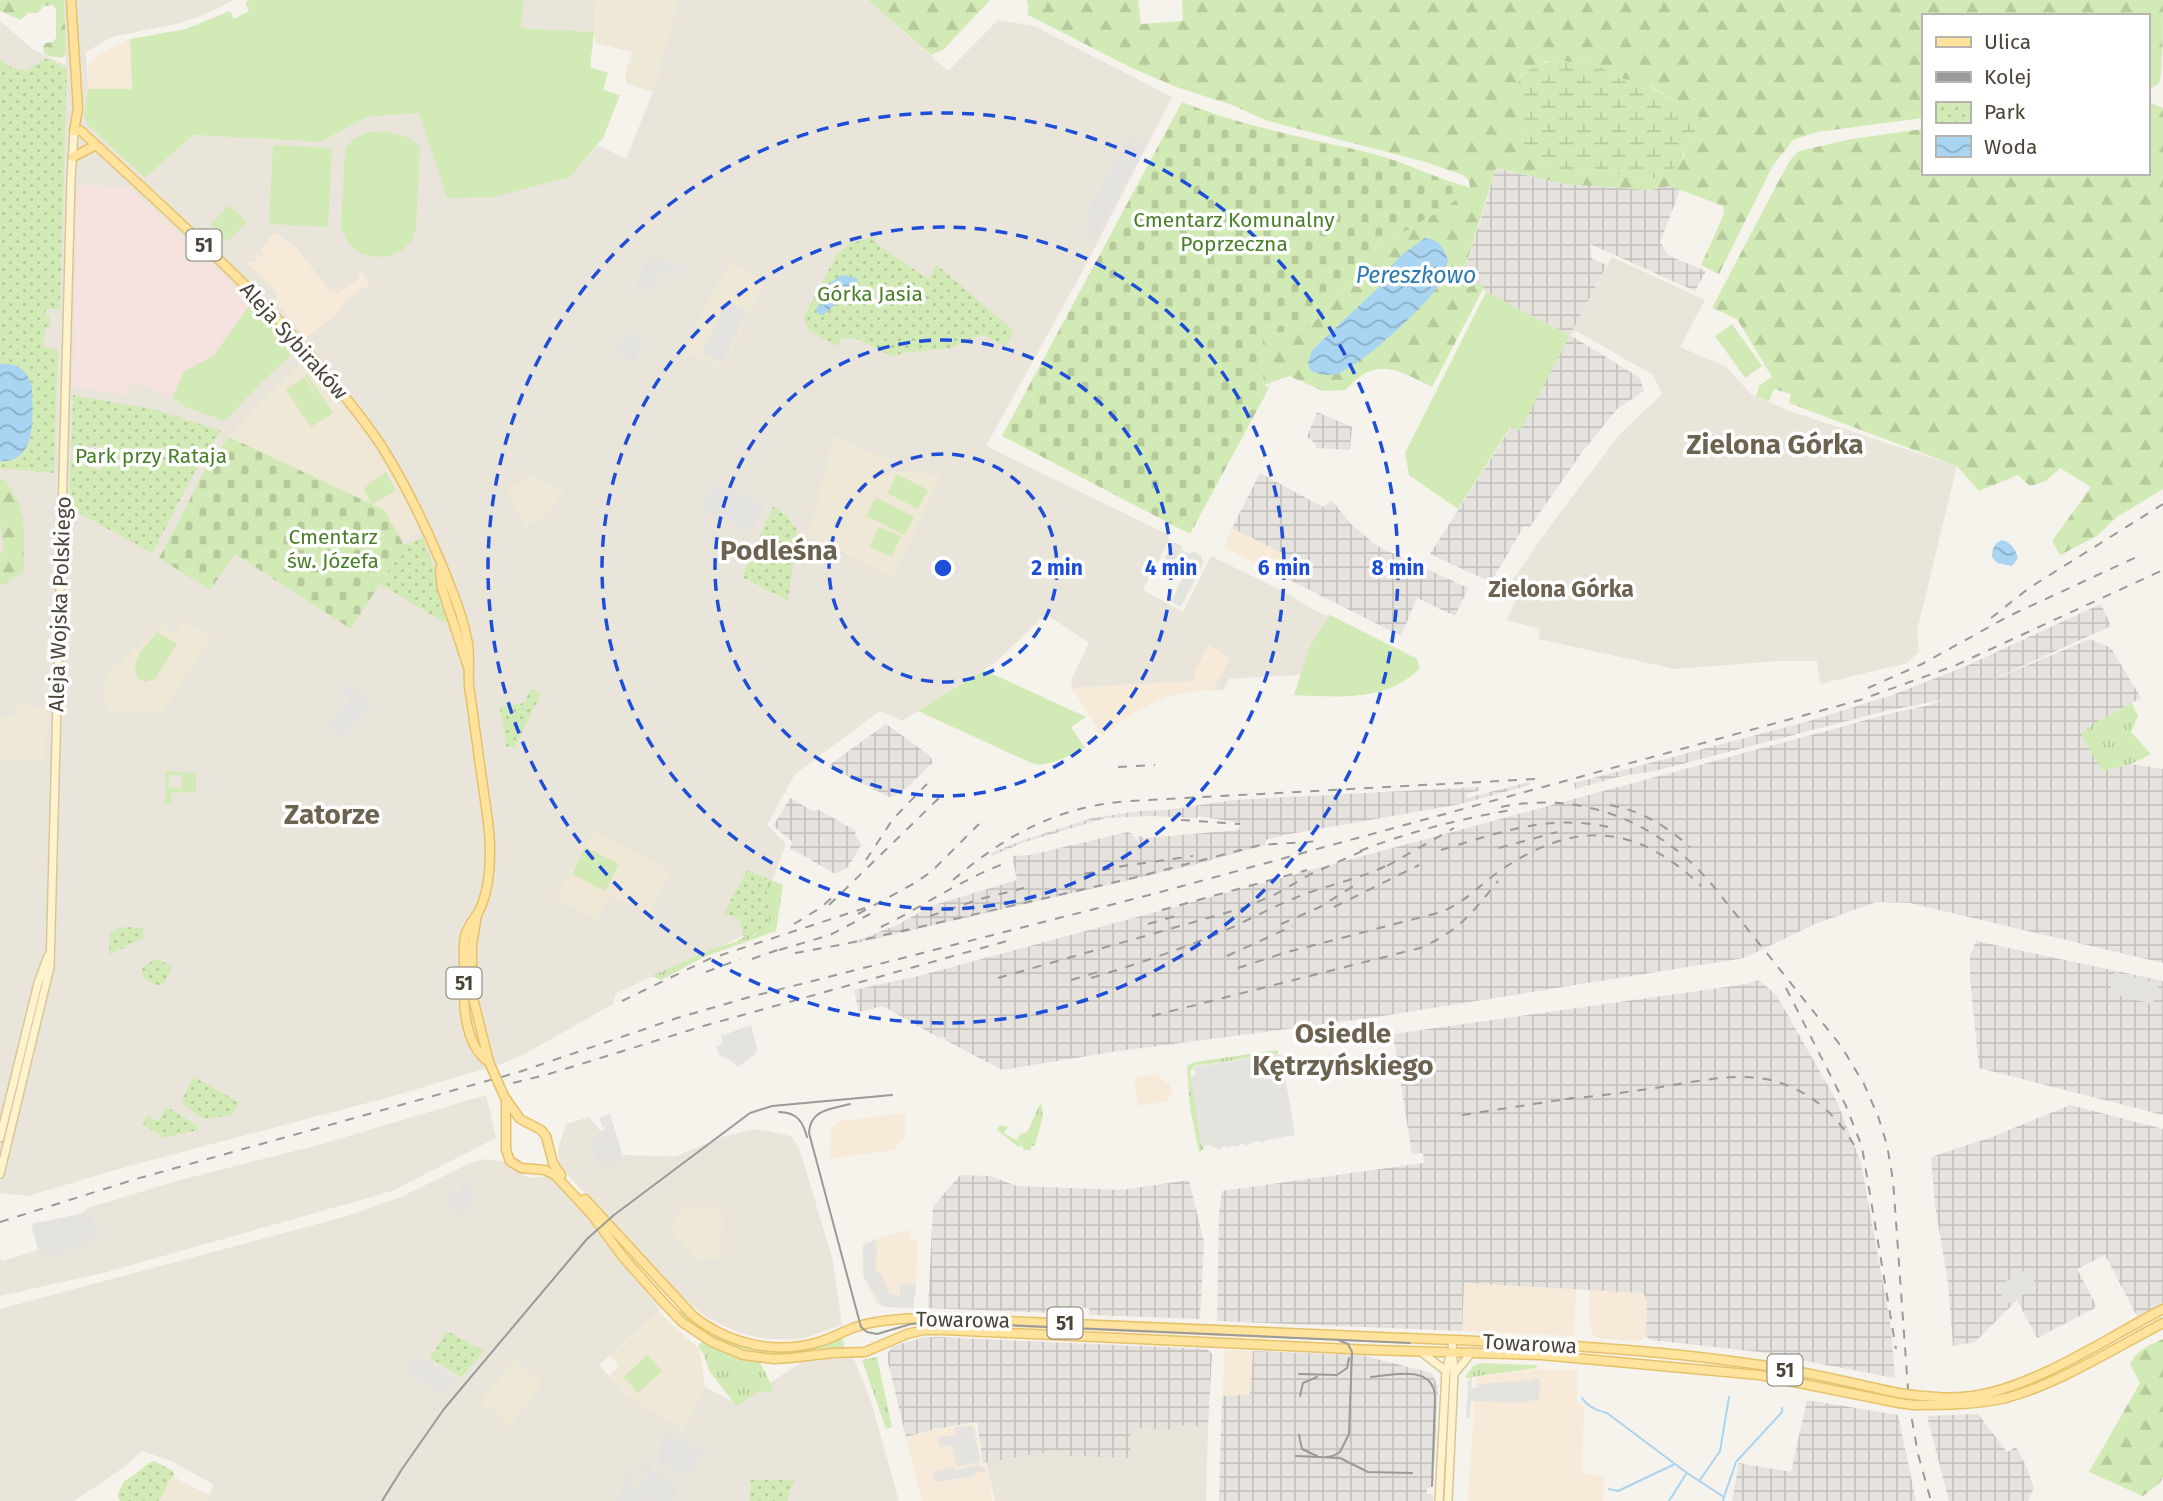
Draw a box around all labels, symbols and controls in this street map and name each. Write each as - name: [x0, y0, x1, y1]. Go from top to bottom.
- legend: [1922, 14, 2149, 175]
- text: Ulica: [1984, 29, 2031, 55]
- text: Kolej: [1984, 64, 2032, 90]
- text: Park: [1984, 99, 2026, 125]
- text: Woda: [1984, 134, 2037, 160]
- park label: Cmentarz Komunalny Poprzeczna: [1133, 207, 1335, 257]
- road number: 51: [186, 230, 222, 260]
- water label: Pereszkowo: [1356, 261, 1476, 289]
- street label: Aleja Sybiraków: [234, 277, 354, 405]
- park label: Górka Jasia: [817, 281, 923, 307]
- district label: Zielona Górka: [1686, 428, 1864, 461]
- park label: Park przy Rataja: [75, 443, 227, 469]
- street label: Aleja Wojska Polskiego: [43, 496, 77, 712]
- park label: Cmentarz św. Józefa: [287, 524, 379, 574]
- district label: Podleśna: [720, 534, 838, 567]
- text: 2 min: [1031, 555, 1083, 581]
- text: 4 min: [1145, 555, 1197, 581]
- text: 6 min: [1258, 555, 1310, 581]
- text: 8 min: [1372, 555, 1424, 581]
- centre of rings: [931, 556, 955, 580]
- district label: Zielona Górka: [1488, 575, 1634, 603]
- district label: Zatorze: [284, 798, 380, 831]
- road number: 51: [447, 967, 482, 998]
- district label: Osiedle Kętrzyńskiego: [1252, 1017, 1434, 1082]
- street label: Towarowa: [916, 1306, 1010, 1334]
- road number: 51: [1048, 1308, 1082, 1338]
- street label: Towarowa: [1482, 1329, 1578, 1359]
- road number: 51: [1768, 1354, 1802, 1386]

